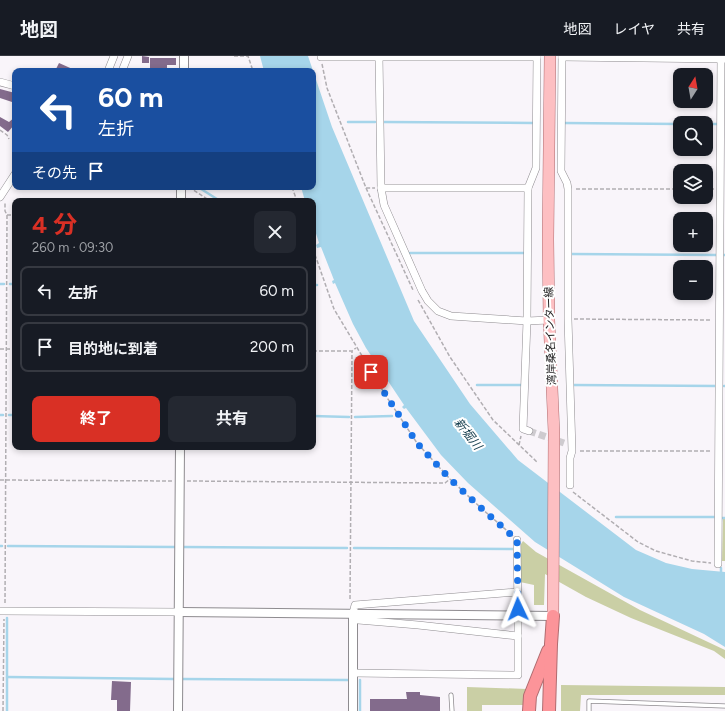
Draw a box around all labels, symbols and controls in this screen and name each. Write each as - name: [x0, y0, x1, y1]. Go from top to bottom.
- text: 地図: [20, 18, 58, 41]
- text: 地図: [563, 21, 591, 38]
- text: レイヤ: [613, 21, 655, 38]
- text: 共有: [677, 21, 705, 38]
- north arrow: [673, 68, 713, 108]
- map controls: [673, 68, 713, 300]
- text: 60 m: [98, 80, 163, 114]
- icon: left: [32, 84, 84, 136]
- button: search: [673, 116, 713, 156]
- text: 左折: [98, 118, 134, 140]
- icon: arrive: [85, 160, 107, 182]
- text: その先: [32, 164, 77, 182]
- button: layers: [673, 164, 713, 204]
- text: 4 分: [32, 210, 77, 239]
- button: close: [254, 211, 296, 253]
- button: +: [673, 212, 713, 252]
- text: 260 m · 09:30: [32, 240, 113, 255]
- button: −: [673, 260, 713, 300]
- icon: left: [34, 280, 56, 302]
- text: 60 m: [259, 282, 294, 300]
- text: 左折: [68, 284, 98, 302]
- street label: 湾岸桑名インター線: [542, 286, 559, 386]
- icon: arrive: [34, 336, 56, 358]
- text: 200 m: [250, 338, 294, 356]
- text: 目的地に到着: [68, 340, 158, 358]
- pin: [354, 355, 388, 389]
- icon: arrive: [360, 361, 382, 383]
- button: 終了: [32, 396, 160, 442]
- button: 共有: [168, 396, 296, 442]
- water label: 新堀川: [451, 416, 486, 454]
- position arrow: [497, 588, 539, 630]

